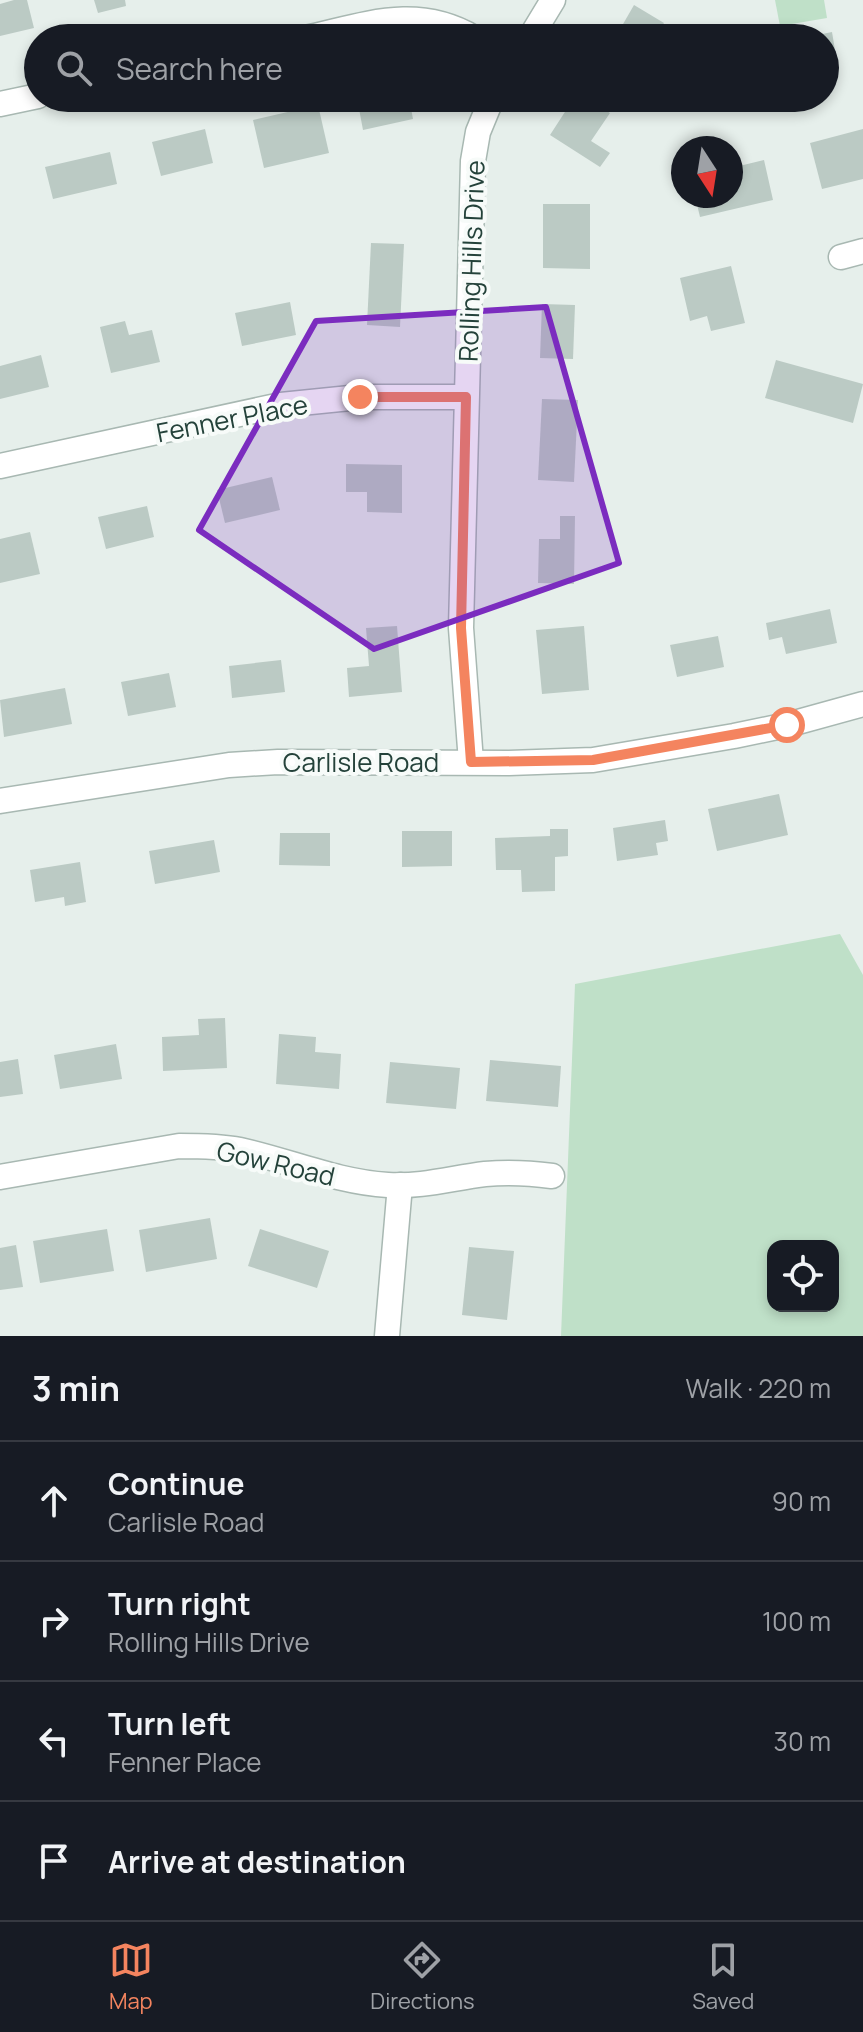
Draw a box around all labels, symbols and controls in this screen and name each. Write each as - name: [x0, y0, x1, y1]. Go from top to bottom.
- search box: [24, 24, 839, 112]
- icon: search: [52, 46, 96, 90]
- text: Search here: [116, 48, 283, 89]
- north arrow: [671, 136, 743, 208]
- street label: Rolling Hills Drive: [449, 160, 493, 362]
- route end: [342, 379, 378, 415]
- street label: Fenner Place: [153, 386, 311, 450]
- route start: [769, 707, 805, 743]
- street label: Carlisle Road: [283, 744, 439, 780]
- street label: Gow Road: [214, 1132, 338, 1194]
- map controls: [767, 1240, 839, 1312]
- button: locate: [767, 1240, 839, 1312]
- text: 3 min: [32, 1365, 120, 1411]
- text: Walk · 220 m: [685, 1370, 831, 1406]
- text: Continue: [108, 1463, 244, 1504]
- icon: ahead: [32, 1479, 76, 1523]
- text: 90 m: [772, 1483, 831, 1519]
- text: Carlisle Road: [108, 1504, 264, 1540]
- text: Turn right: [108, 1583, 251, 1624]
- icon: right: [32, 1599, 76, 1643]
- text: 100 m: [762, 1603, 831, 1639]
- text: Rolling Hills Drive: [108, 1624, 310, 1660]
- text: Turn left: [108, 1703, 231, 1744]
- icon: left: [32, 1719, 76, 1763]
- text: 30 m: [774, 1723, 831, 1759]
- text: Fenner Place: [108, 1744, 262, 1780]
- icon: arrive: [32, 1839, 76, 1883]
- text: Arrive at destination: [108, 1841, 406, 1882]
- tab: Map: [109, 1938, 153, 2016]
- tab: Directions: [370, 1938, 475, 2016]
- tab: Saved: [692, 1938, 754, 2016]

